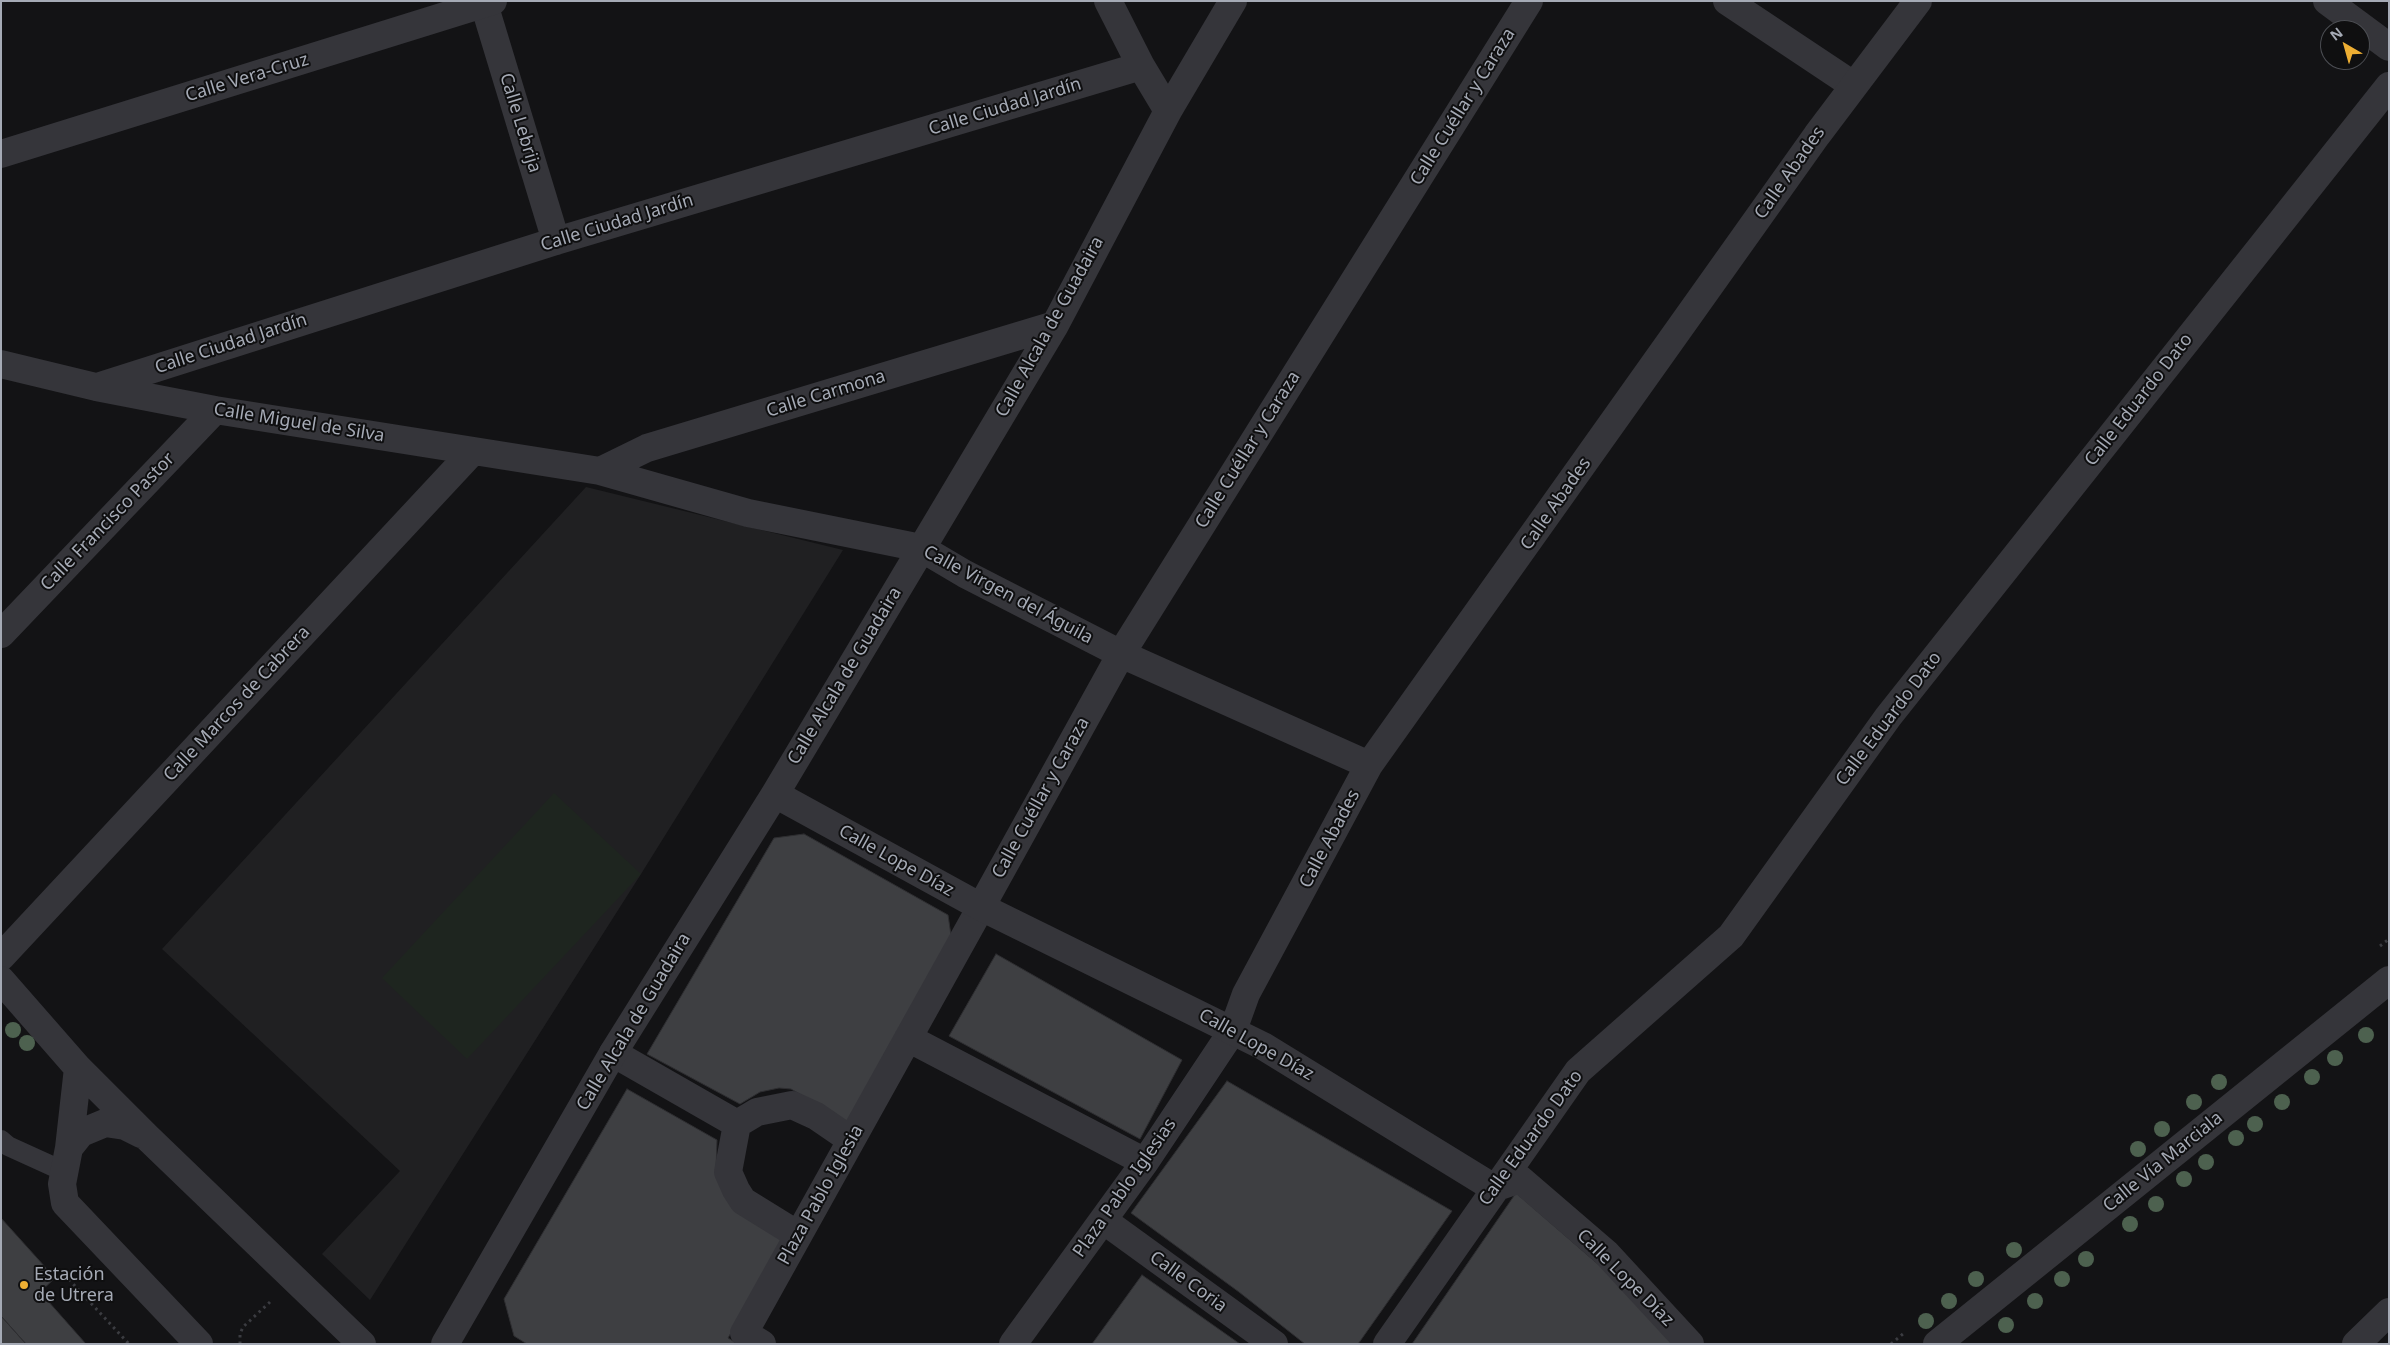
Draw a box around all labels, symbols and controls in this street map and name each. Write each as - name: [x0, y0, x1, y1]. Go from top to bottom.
- north arrow: [2320, 20, 2370, 70]
- text: N: [2326, 23, 2346, 45]
- street label: Calle Cuéllar y Caraza: [1406, 25, 1520, 189]
- street label: Calle Vera-Cruz: [183, 49, 311, 107]
- street label: Calle Lebrija: [495, 71, 545, 175]
- street label: Calle Ciudad Jardín: [926, 73, 1084, 141]
- street label: Calle Abades: [1750, 123, 1830, 223]
- street label: Calle Ciudad Jardín: [538, 189, 696, 257]
- street label: Calle Alcala de Guadaira: [991, 233, 1109, 421]
- street label: Calle Ciudad Jardín: [152, 309, 310, 379]
- street label: Calle Eduardo Dato: [2081, 329, 2197, 471]
- street label: Calle Carmona: [764, 366, 888, 422]
- street label: Calle Cuéllar y Caraza: [1191, 368, 1305, 532]
- street label: Calle Miguel de Silva: [212, 399, 386, 447]
- street label: Calle Francisco Pastor: [36, 448, 180, 596]
- street label: Calle Abades: [1516, 454, 1596, 554]
- street label: Calle Virgen del Águila: [920, 541, 1096, 649]
- street label: Calle Alcala de Guadaira: [783, 583, 907, 769]
- street label: Calle Marcos de Cabrera: [159, 622, 315, 786]
- street label: Calle Eduardo Dato: [1832, 648, 1946, 790]
- street label: Calle Cuéllar y Caraza: [988, 714, 1094, 882]
- street label: Calle Abades: [1295, 786, 1365, 892]
- street label: Calle Lope Díaz: [835, 820, 957, 902]
- street label: Calle Alcala de Guadaira: [572, 929, 696, 1115]
- street label: Calle Lope Díaz: [1195, 1004, 1317, 1086]
- street label: Calle Eduardo Dato: [1475, 1066, 1587, 1210]
- street label: Calle Vía Marciala: [2099, 1107, 2227, 1217]
- street label: Plaza Pablo Iglesias: [1069, 1114, 1181, 1262]
- street label: Plaza Pablo Iglesia: [774, 1121, 868, 1269]
- street label: Calle Lope Díaz: [1572, 1225, 1678, 1331]
- street label: Calle Coria: [1145, 1247, 1231, 1317]
- place label: Estación de Utrera: [34, 1264, 114, 1306]
- marker: Estación de Utrera: [18, 1279, 30, 1291]

